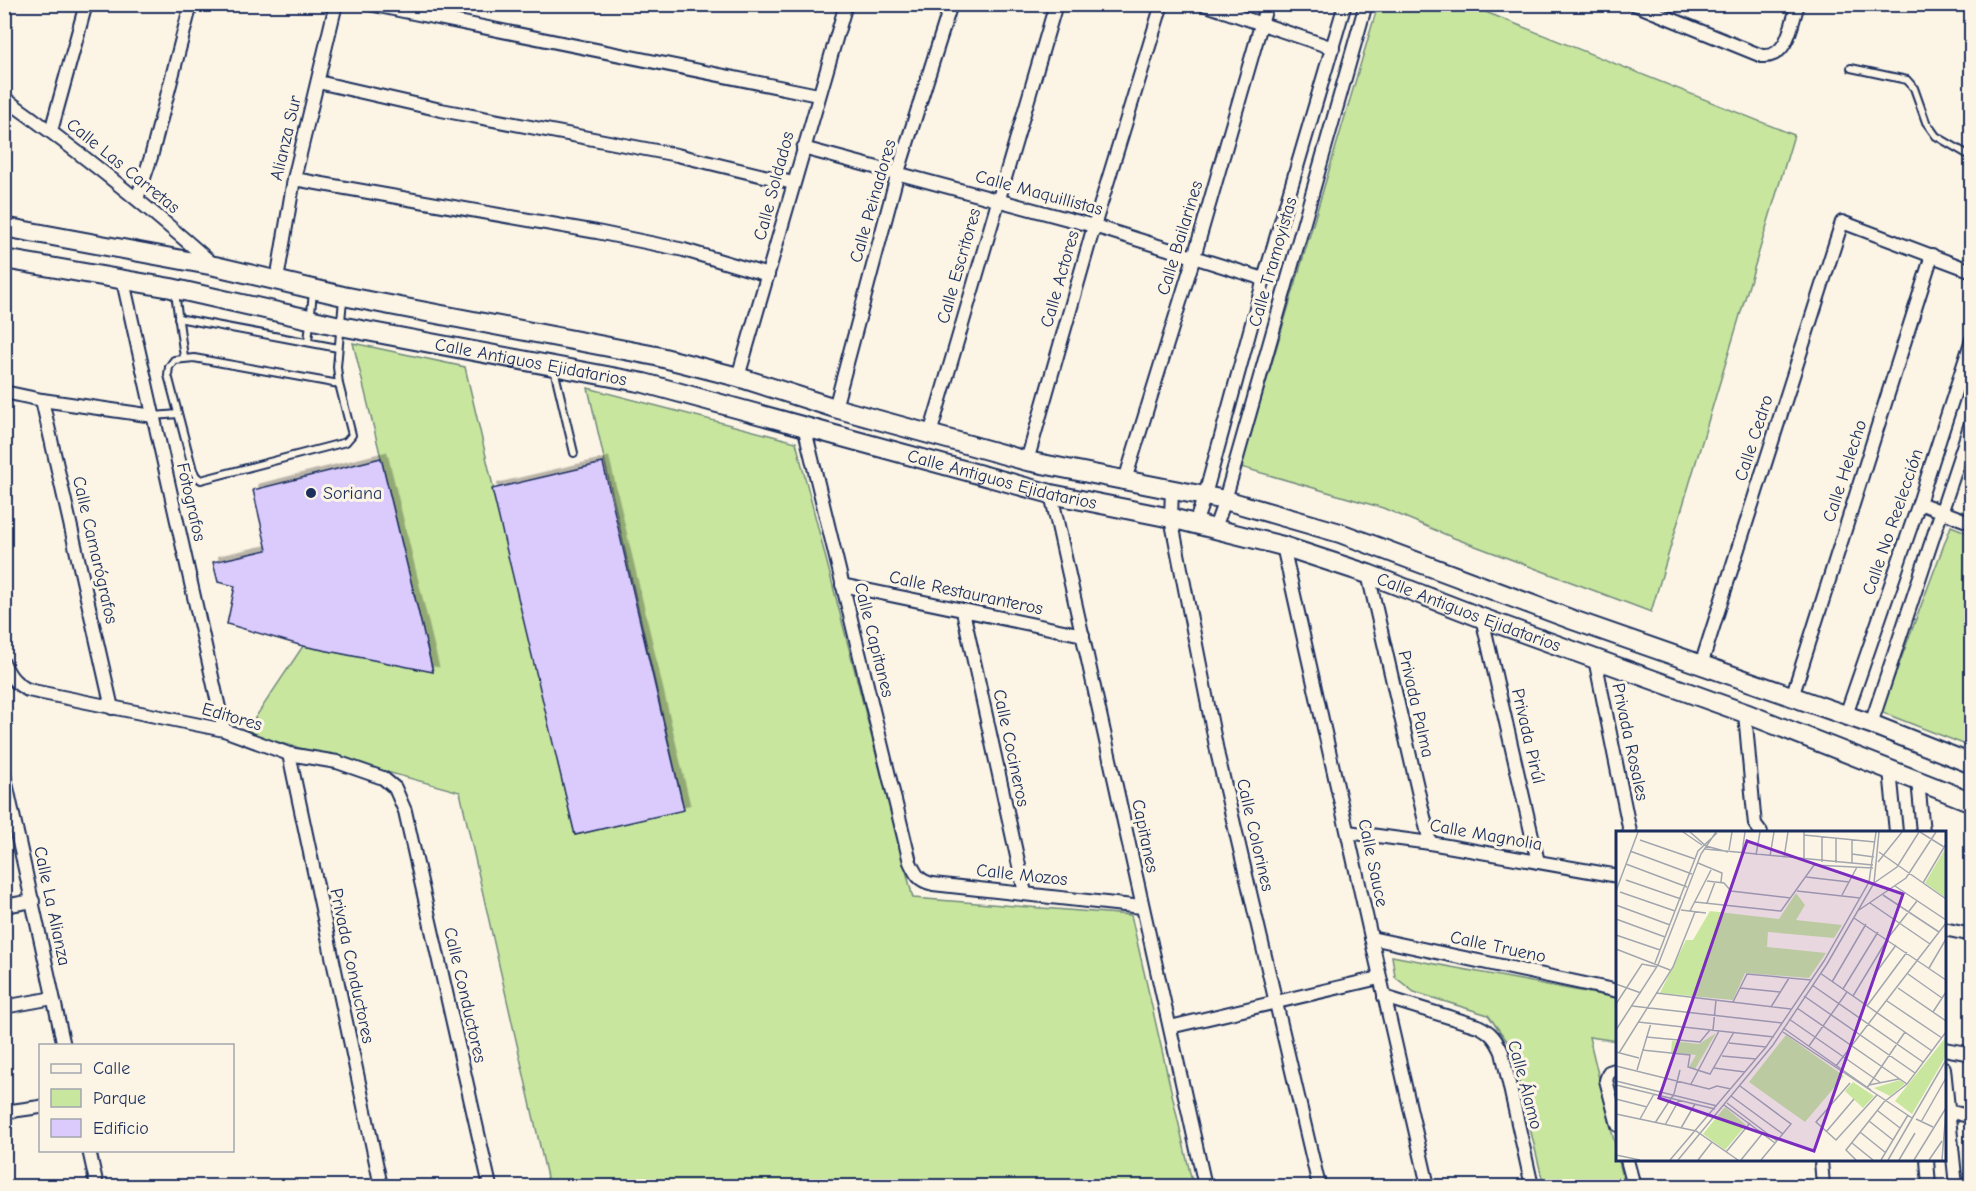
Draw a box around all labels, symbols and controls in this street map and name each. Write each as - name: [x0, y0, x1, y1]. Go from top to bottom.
- street label: Alianza Sur: [266, 93, 306, 183]
- street label: Calle Las Carretas: [62, 114, 184, 218]
- street label: Calle Soldados: [749, 129, 799, 243]
- street label: Calle Peinadores: [845, 137, 901, 265]
- street label: Calle Maquillistas: [973, 166, 1105, 220]
- street label: Calle Bailarines: [1153, 178, 1207, 298]
- street label: Calle Tramoyistas: [1244, 195, 1302, 329]
- street label: Calle Escritores: [933, 206, 985, 326]
- street label: Calle Actores: [1036, 228, 1084, 330]
- street label: Calle Antiguos Ejidatarios: [433, 334, 629, 390]
- street label: Calle Cedro: [1730, 392, 1778, 484]
- street label: Calle Helecho: [1819, 417, 1871, 525]
- street label: Calle Antiguos Ejidatarios: [905, 445, 1099, 513]
- street label: Calle No Reelección: [1858, 446, 1928, 598]
- street label: Fotografos: [172, 461, 210, 543]
- street label: Calle Camarógrafos: [68, 474, 122, 626]
- place label: Soriana: [323, 483, 382, 504]
- marker: Soriana: [304, 486, 318, 500]
- street label: Calle Restauranteros: [887, 566, 1045, 620]
- street label: Calle Antiguos Ejidatarios: [1374, 568, 1564, 656]
- street label: Calle Capitanes: [850, 580, 898, 700]
- street label: Privada Palma: [1393, 648, 1439, 760]
- street label: Privada Rosales: [1607, 681, 1653, 803]
- street label: Privada Pirúl: [1507, 686, 1549, 786]
- street label: Calle Cocineros: [988, 687, 1034, 809]
- street label: Editores: [199, 698, 265, 736]
- street label: Calle Colorines: [1232, 777, 1278, 893]
- street label: Capitanes: [1127, 797, 1163, 875]
- street label: Calle Magnolia: [1428, 815, 1544, 855]
- street label: Calle Sauce: [1353, 817, 1393, 909]
- inset map: [1616, 831, 1946, 1161]
- street label: Calle La Alianza: [29, 844, 75, 968]
- street label: Calle Mozos: [975, 860, 1069, 890]
- street label: Privada Conductores: [325, 887, 379, 1045]
- street label: Calle Conductores: [439, 925, 491, 1065]
- street label: Calle Trueno: [1448, 927, 1548, 967]
- street label: Calle Álamo: [1503, 1038, 1548, 1132]
- legend: [39, 1044, 234, 1152]
- text: Calle: [93, 1058, 130, 1079]
- text: Parque: [93, 1088, 146, 1109]
- text: Edificio: [93, 1118, 149, 1139]

